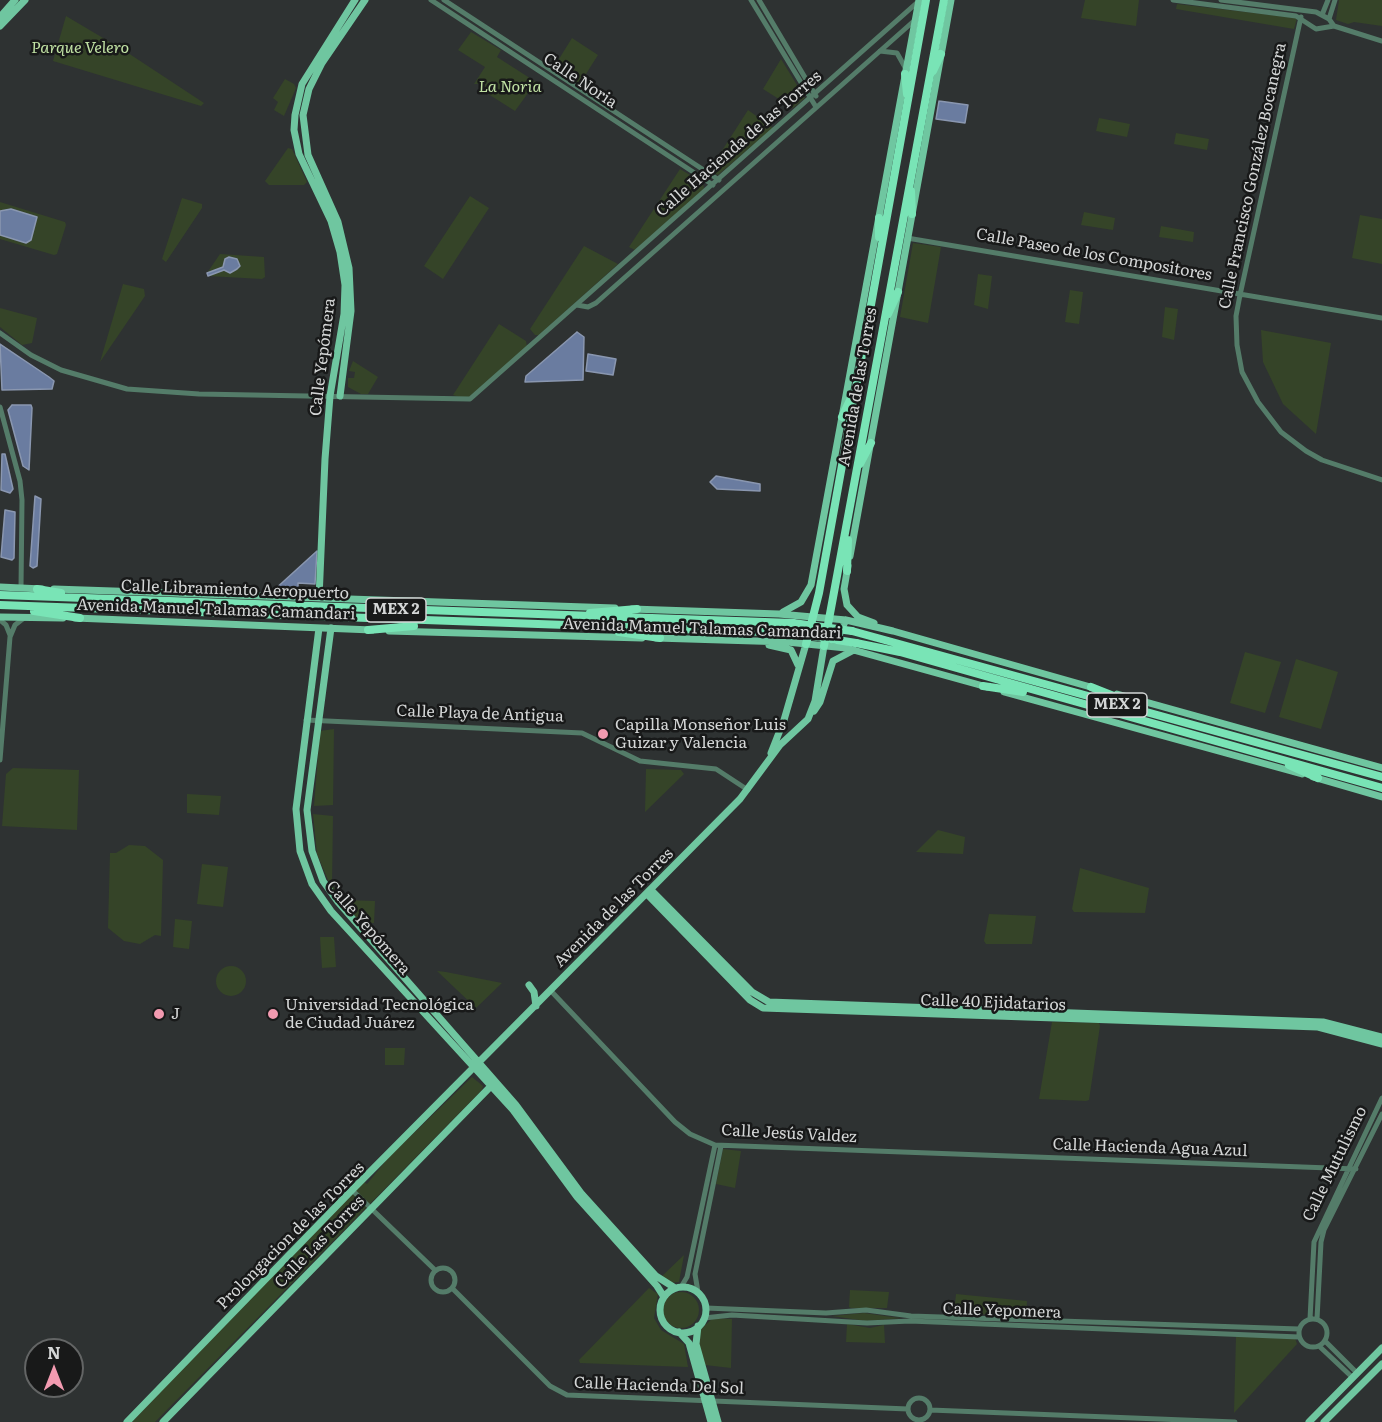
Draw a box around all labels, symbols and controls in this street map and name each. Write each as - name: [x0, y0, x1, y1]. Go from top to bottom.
- park label: Parque Velero: [31, 38, 129, 58]
- street label: Calle Francisco González Bocanegra: [1215, 41, 1291, 311]
- street label: Calle Noria: [539, 49, 621, 113]
- street label: Calle Hacienda de las Torres: [652, 67, 826, 221]
- park label: La Noria: [478, 77, 542, 97]
- street label: Calle Paseo de los Compositores: [975, 225, 1213, 285]
- street label: Calle Yepómera: [306, 297, 340, 417]
- street label: Avenida de las Torres: [835, 306, 881, 468]
- street label: Calle Libramiento Aeropuerto: [121, 576, 349, 604]
- street label: Avenida Manuel Talamas Camandari: [76, 596, 356, 624]
- road number: MEX 2: [366, 598, 426, 622]
- street label: Avenida Manuel Talamas Camandari: [562, 615, 842, 643]
- road number: MEX 2: [1087, 693, 1147, 717]
- street label: Calle Playa de Antigua: [396, 701, 564, 727]
- place label: Capilla Monseñor Luis Guizar y Valencia: [615, 715, 786, 753]
- marker: Capilla Monseñor Luis Guizar y Valencia: [596, 727, 610, 741]
- street label: Avenida de las Torres: [550, 844, 678, 972]
- street label: Calle Yepómera: [322, 877, 414, 979]
- street label: Calle 40 Ejidatarios: [920, 991, 1066, 1015]
- place label: Universidad Tecnológica de Ciudad Juárez: [285, 995, 474, 1033]
- place label: J: [171, 1004, 180, 1024]
- marker: J: [152, 1007, 166, 1021]
- marker: Universidad Tecnológica de Ciudad Juárez: [266, 1007, 280, 1021]
- street label: Calle Mutulismo: [1299, 1103, 1371, 1225]
- street label: Calle Jesús Valdez: [721, 1121, 857, 1147]
- street label: Calle Hacienda Agua Azul: [1052, 1135, 1248, 1161]
- street label: Prolongacion de las Torres: [213, 1158, 369, 1314]
- street label: Calle Las Torres: [271, 1192, 369, 1292]
- street label: Calle Yepomera: [942, 1299, 1062, 1323]
- north arrow: [24, 1338, 84, 1398]
- text: N: [47, 1340, 61, 1364]
- street label: Calle Hacienda Del Sol: [574, 1373, 744, 1399]

